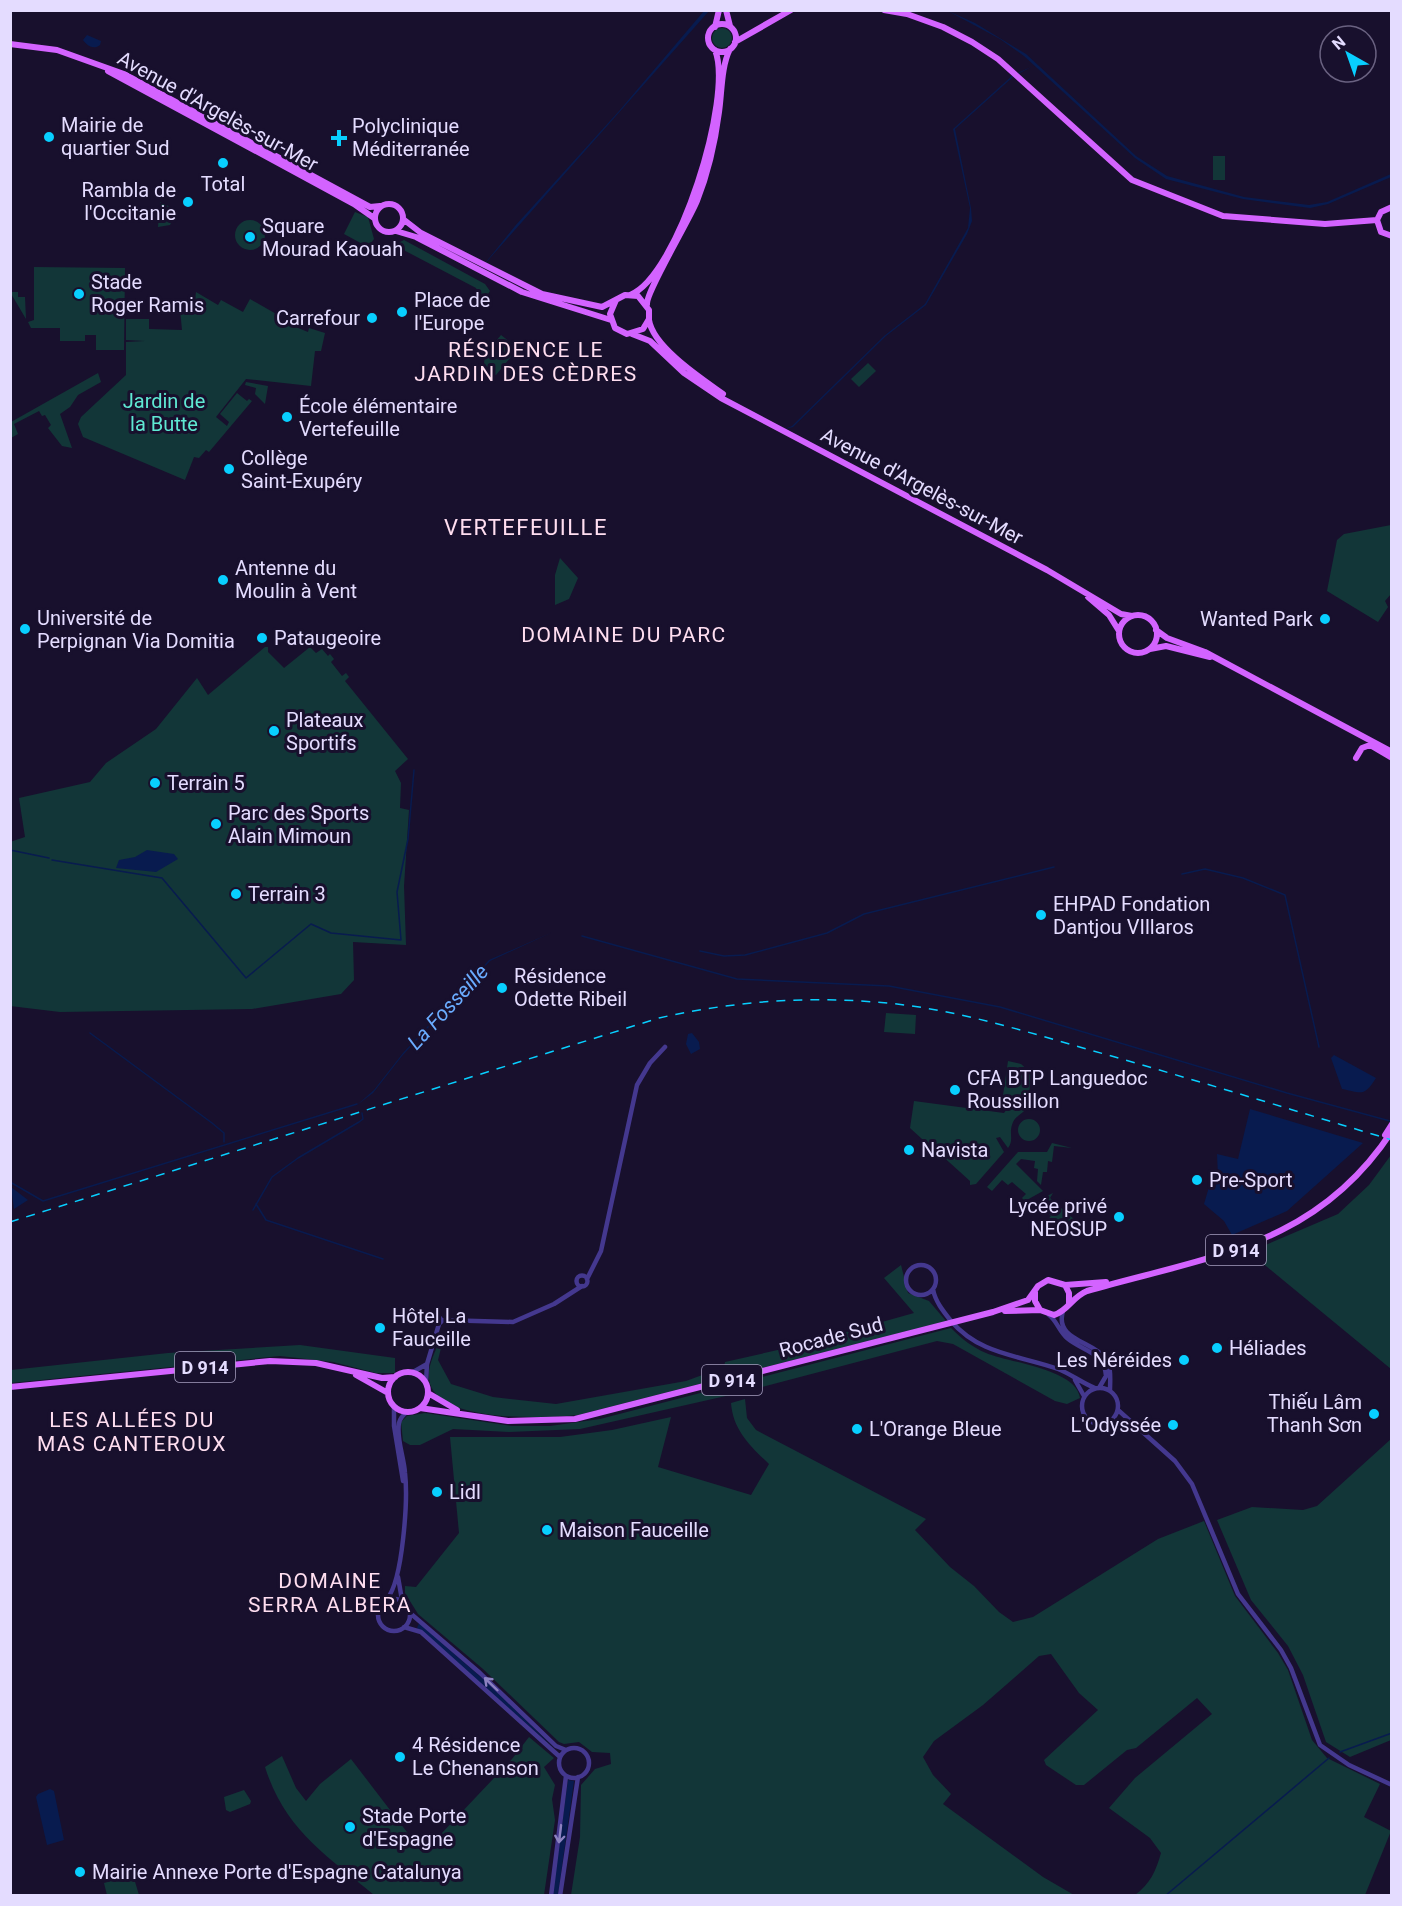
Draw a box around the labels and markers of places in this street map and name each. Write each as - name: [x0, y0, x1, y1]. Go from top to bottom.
- place label: Mairie de quartier Sud: [61, 113, 169, 160]
- place label: Polyclinique Méditerranée: [352, 114, 470, 161]
- marker: Polyclinique Méditerranée: [330, 129, 348, 147]
- marker: Mairie de quartier Sud: [42, 130, 56, 144]
- marker: Total: [216, 156, 230, 170]
- place label: Total: [201, 172, 245, 196]
- place label: Rambla de l'Occitanie: [81, 178, 176, 225]
- marker: Rambla de l'Occitanie: [181, 195, 195, 209]
- place label: Square Mourad Kaouah: [262, 214, 403, 261]
- marker: Square Mourad Kaouah: [243, 230, 257, 244]
- place label: Stade Roger Ramis: [91, 270, 204, 317]
- marker: Stade Roger Ramis: [72, 287, 86, 301]
- place label: Place de l'Europe: [414, 288, 490, 335]
- marker: Place de l'Europe: [395, 305, 409, 319]
- place label: Carrefour: [276, 306, 360, 330]
- marker: Carrefour: [365, 311, 379, 325]
- place label: École élémentaire Vertefeuille: [299, 394, 457, 441]
- marker: École élémentaire Vertefeuille: [280, 410, 294, 424]
- place label: Collège Saint-Exupéry: [241, 446, 363, 493]
- marker: Collège Saint-Exupéry: [222, 462, 236, 476]
- place label: Antenne du Moulin à Vent: [235, 556, 357, 603]
- marker: Antenne du Moulin à Vent: [216, 573, 230, 587]
- place label: Université de Perpignan Via Domitia: [37, 606, 235, 653]
- place label: Wanted Park: [1200, 607, 1314, 631]
- marker: Wanted Park: [1318, 612, 1332, 626]
- marker: Université de Perpignan Via Domitia: [18, 622, 32, 636]
- place label: Pataugeoire: [274, 626, 381, 650]
- marker: Pataugeoire: [255, 631, 269, 645]
- place label: Plateaux Sportifs: [286, 708, 363, 755]
- marker: Plateaux Sportifs: [267, 724, 281, 738]
- place label: Terrain 5: [167, 771, 245, 795]
- marker: Terrain 5: [148, 776, 162, 790]
- place label: Parc des Sports Alain Mimoun: [228, 801, 369, 848]
- marker: Parc des Sports Alain Mimoun: [209, 817, 223, 831]
- place label: Terrain 3: [248, 882, 326, 906]
- marker: Terrain 3: [229, 887, 243, 901]
- place label: EHPAD Fondation Dantjou VIllaros: [1053, 892, 1210, 939]
- marker: EHPAD Fondation Dantjou VIllaros: [1034, 908, 1048, 922]
- place label: Résidence Odette Ribeil: [514, 964, 627, 1011]
- marker: Résidence Odette Ribeil: [495, 981, 509, 995]
- place label: CFA BTP Languedoc Roussillon: [967, 1066, 1148, 1113]
- marker: CFA BTP Languedoc Roussillon: [948, 1083, 962, 1097]
- place label: Navista: [921, 1138, 988, 1162]
- marker: Navista: [902, 1143, 916, 1157]
- place label: Pre-Sport: [1209, 1168, 1293, 1192]
- marker: Pre-Sport: [1190, 1173, 1204, 1187]
- place label: Lycée privé NEOSUP: [1009, 1194, 1107, 1241]
- marker: Lycée privé NEOSUP: [1112, 1210, 1126, 1224]
- place label: Hôtel La Fauceille: [392, 1304, 471, 1351]
- marker: Hôtel La Fauceille: [373, 1321, 387, 1335]
- place label: Héliades: [1229, 1336, 1307, 1360]
- marker: Héliades: [1210, 1341, 1224, 1355]
- place label: Les Néréides: [1056, 1348, 1172, 1372]
- marker: Les Néréides: [1177, 1353, 1191, 1367]
- place label: Thiếu Lâm Thanh Sơn: [1267, 1390, 1362, 1437]
- marker: Thiếu Lâm Thanh Sơn: [1367, 1407, 1381, 1421]
- place label: L'Odyssée: [1070, 1413, 1161, 1437]
- place label: L'Orange Bleue: [869, 1417, 1002, 1441]
- marker: L'Odyssée: [1166, 1418, 1180, 1432]
- marker: L'Orange Bleue: [850, 1422, 864, 1436]
- place label: Lidl: [449, 1480, 481, 1504]
- marker: Lidl: [430, 1485, 444, 1499]
- place label: Maison Fauceille: [559, 1518, 709, 1542]
- marker: Maison Fauceille: [540, 1523, 554, 1537]
- place label: 4 Résidence Le Chenanson: [412, 1733, 539, 1780]
- marker: 4 Résidence Le Chenanson: [393, 1750, 407, 1764]
- place label: Stade Porte d'Espagne: [362, 1804, 466, 1851]
- marker: Stade Porte d'Espagne: [343, 1820, 357, 1834]
- place label: Mairie Annexe Porte d'Espagne Catalunya: [92, 1860, 462, 1884]
- marker: Mairie Annexe Porte d'Espagne Catalunya: [73, 1865, 87, 1879]

